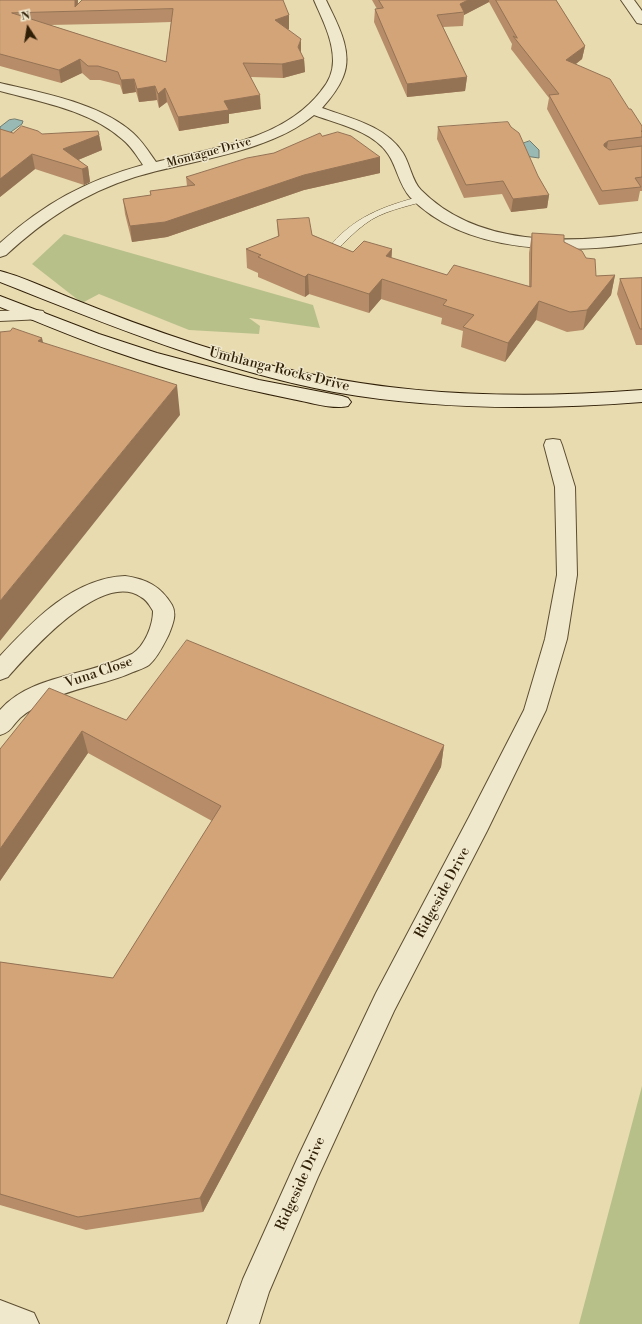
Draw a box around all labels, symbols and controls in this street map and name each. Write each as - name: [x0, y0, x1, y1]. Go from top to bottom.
- north arrow: [8, 8, 48, 48]
- text: N: [20, 9, 31, 24]
- street label: Montague Drive: [165, 135, 253, 171]
- street label: Umhlanga Rocks Drive: [207, 344, 351, 396]
- street label: Vuna Close: [63, 654, 135, 692]
- street label: Ridgeside Drive: [412, 845, 474, 941]
- street label: Ridgeside Drive: [273, 1135, 329, 1233]

